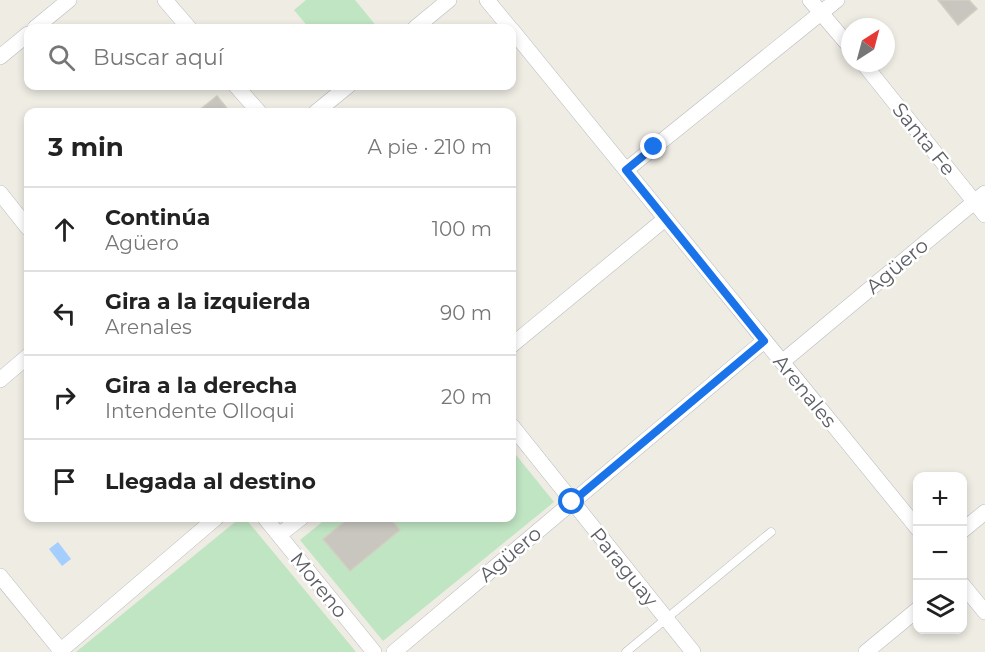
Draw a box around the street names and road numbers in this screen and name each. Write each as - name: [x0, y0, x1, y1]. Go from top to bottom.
- street label: Santa Fe: [887, 98, 961, 180]
- street label: Agüero: [861, 233, 933, 299]
- street label: Arenales: [768, 350, 842, 432]
- street label: Agüero: [474, 521, 546, 587]
- street label: Paraguay: [585, 523, 663, 611]
- street label: Moreno: [285, 547, 353, 623]

